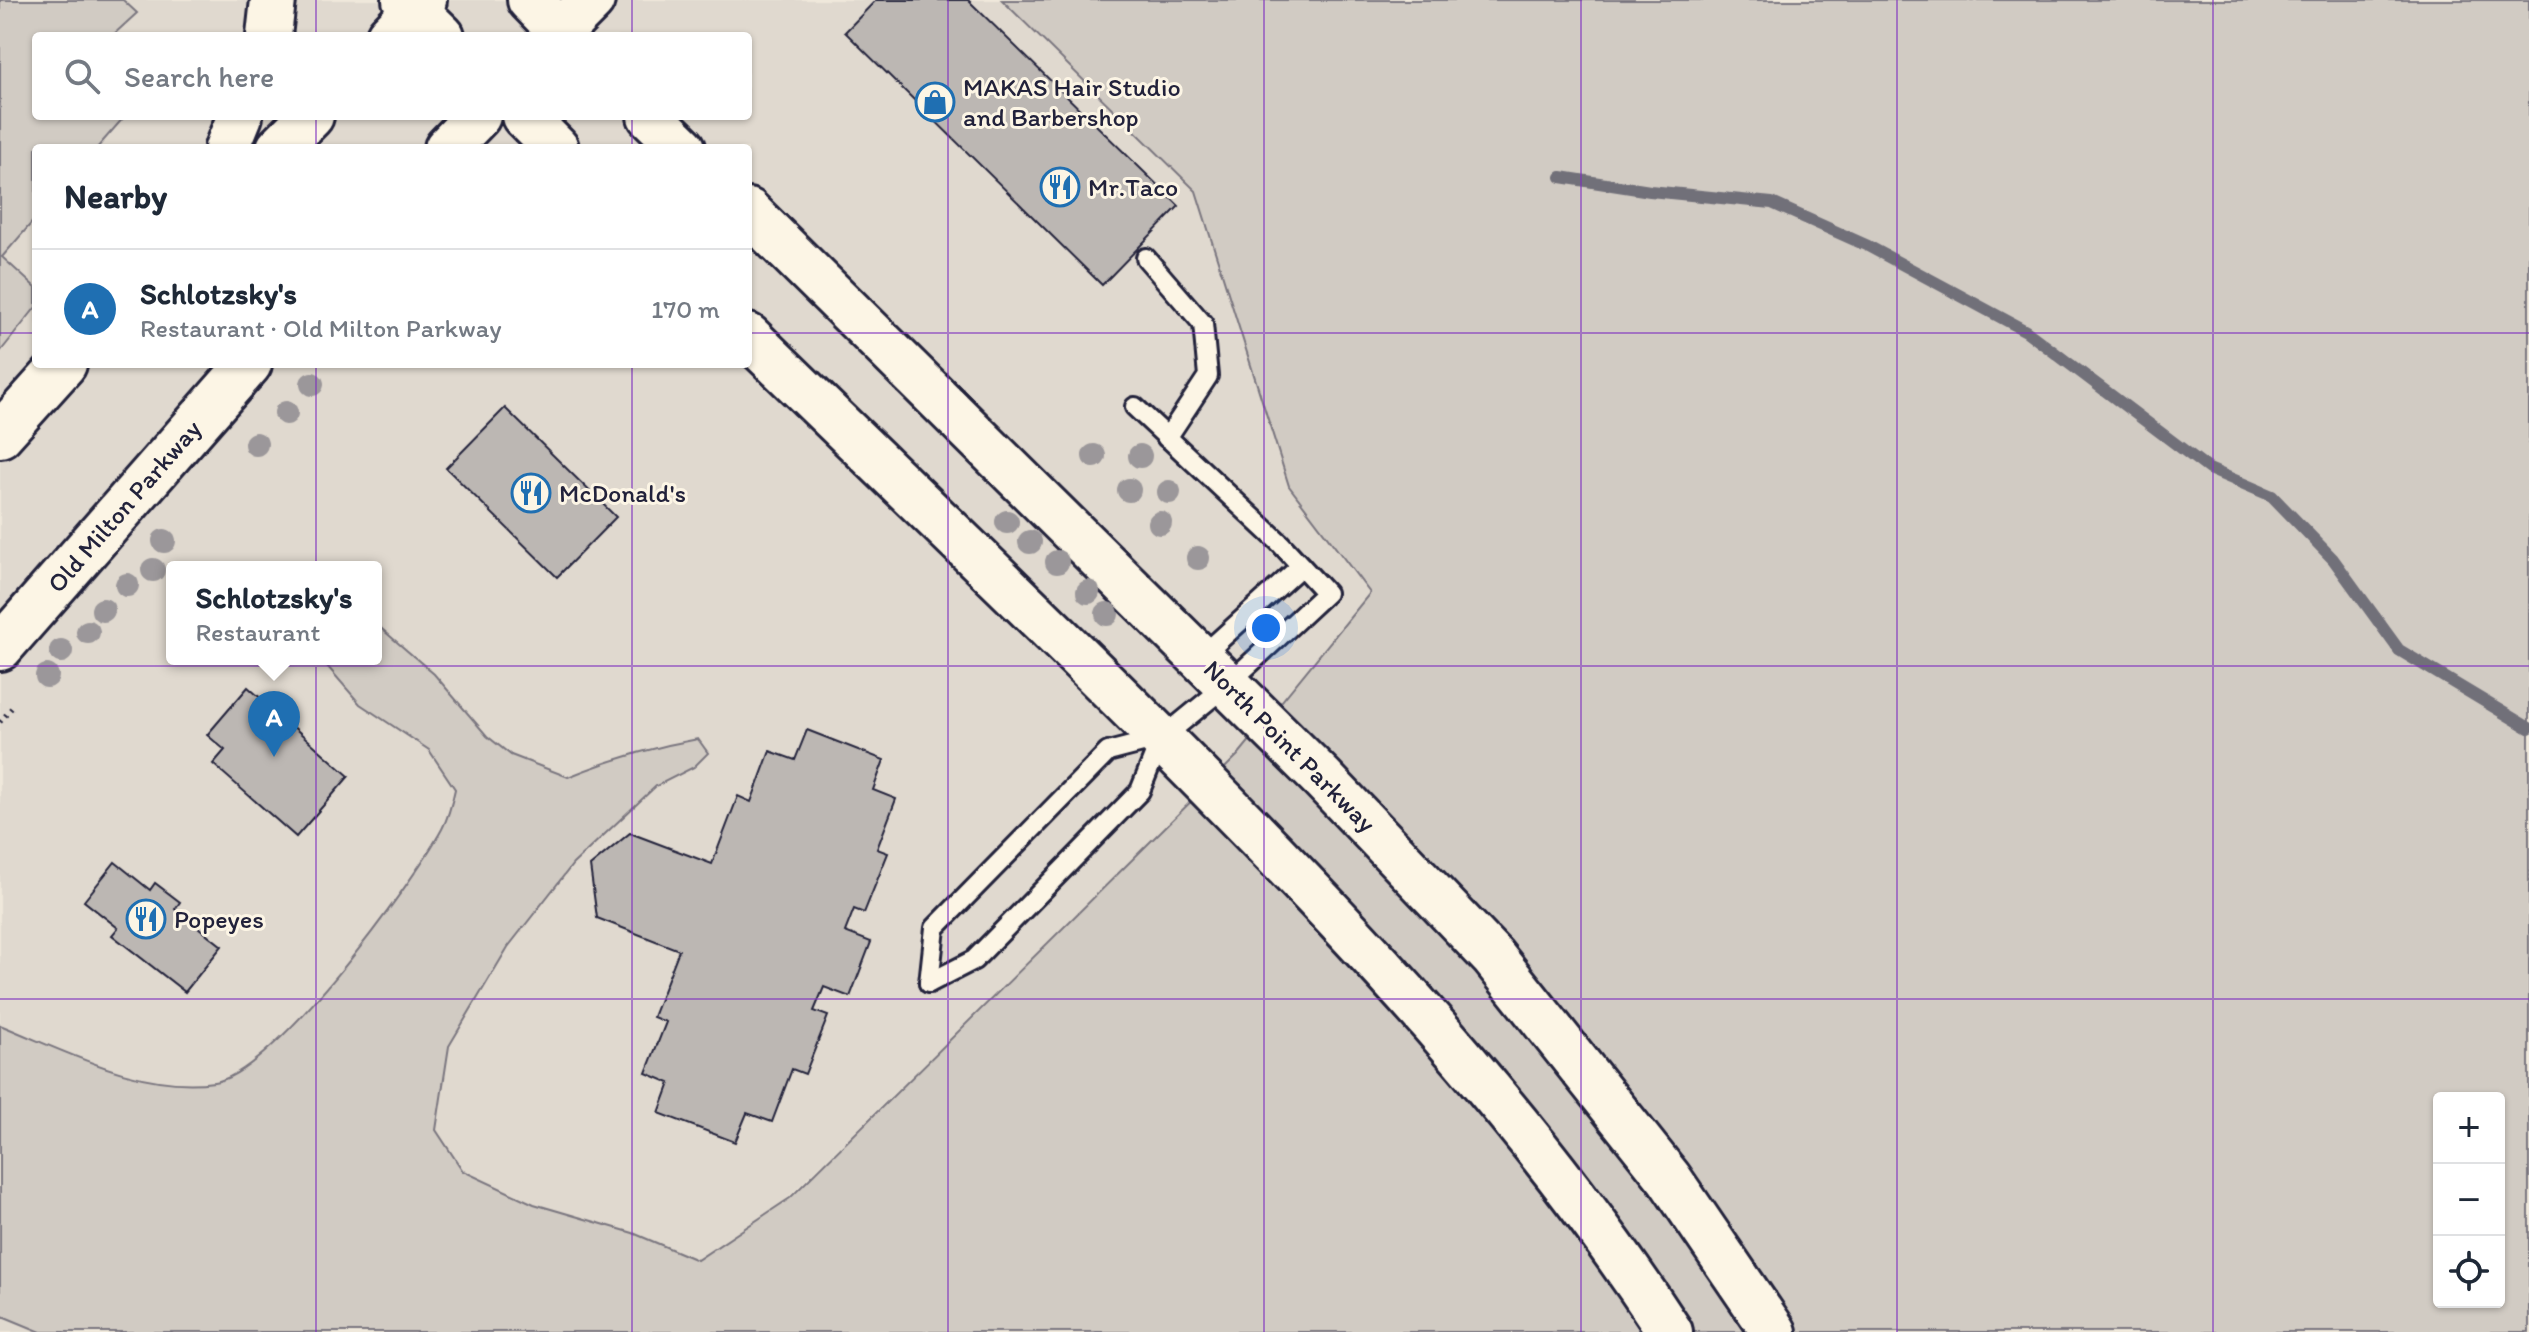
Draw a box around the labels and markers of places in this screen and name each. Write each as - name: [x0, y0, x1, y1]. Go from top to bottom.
- place label: MAKAS Hair Studio and Barbershop: [963, 71, 1181, 133]
- shop icon: MAKAS Hair Studio and Barbershop: [914, 81, 956, 123]
- restaurant icon: Mr.Taco: [1039, 166, 1081, 208]
- place label: Mr.Taco: [1088, 171, 1178, 203]
- restaurant icon: McDonald's: [510, 472, 552, 514]
- place label: McDonald's: [559, 477, 686, 509]
- pin: A: [248, 691, 300, 757]
- restaurant icon: Popeyes: [125, 898, 167, 940]
- place label: Popeyes: [174, 903, 264, 935]

